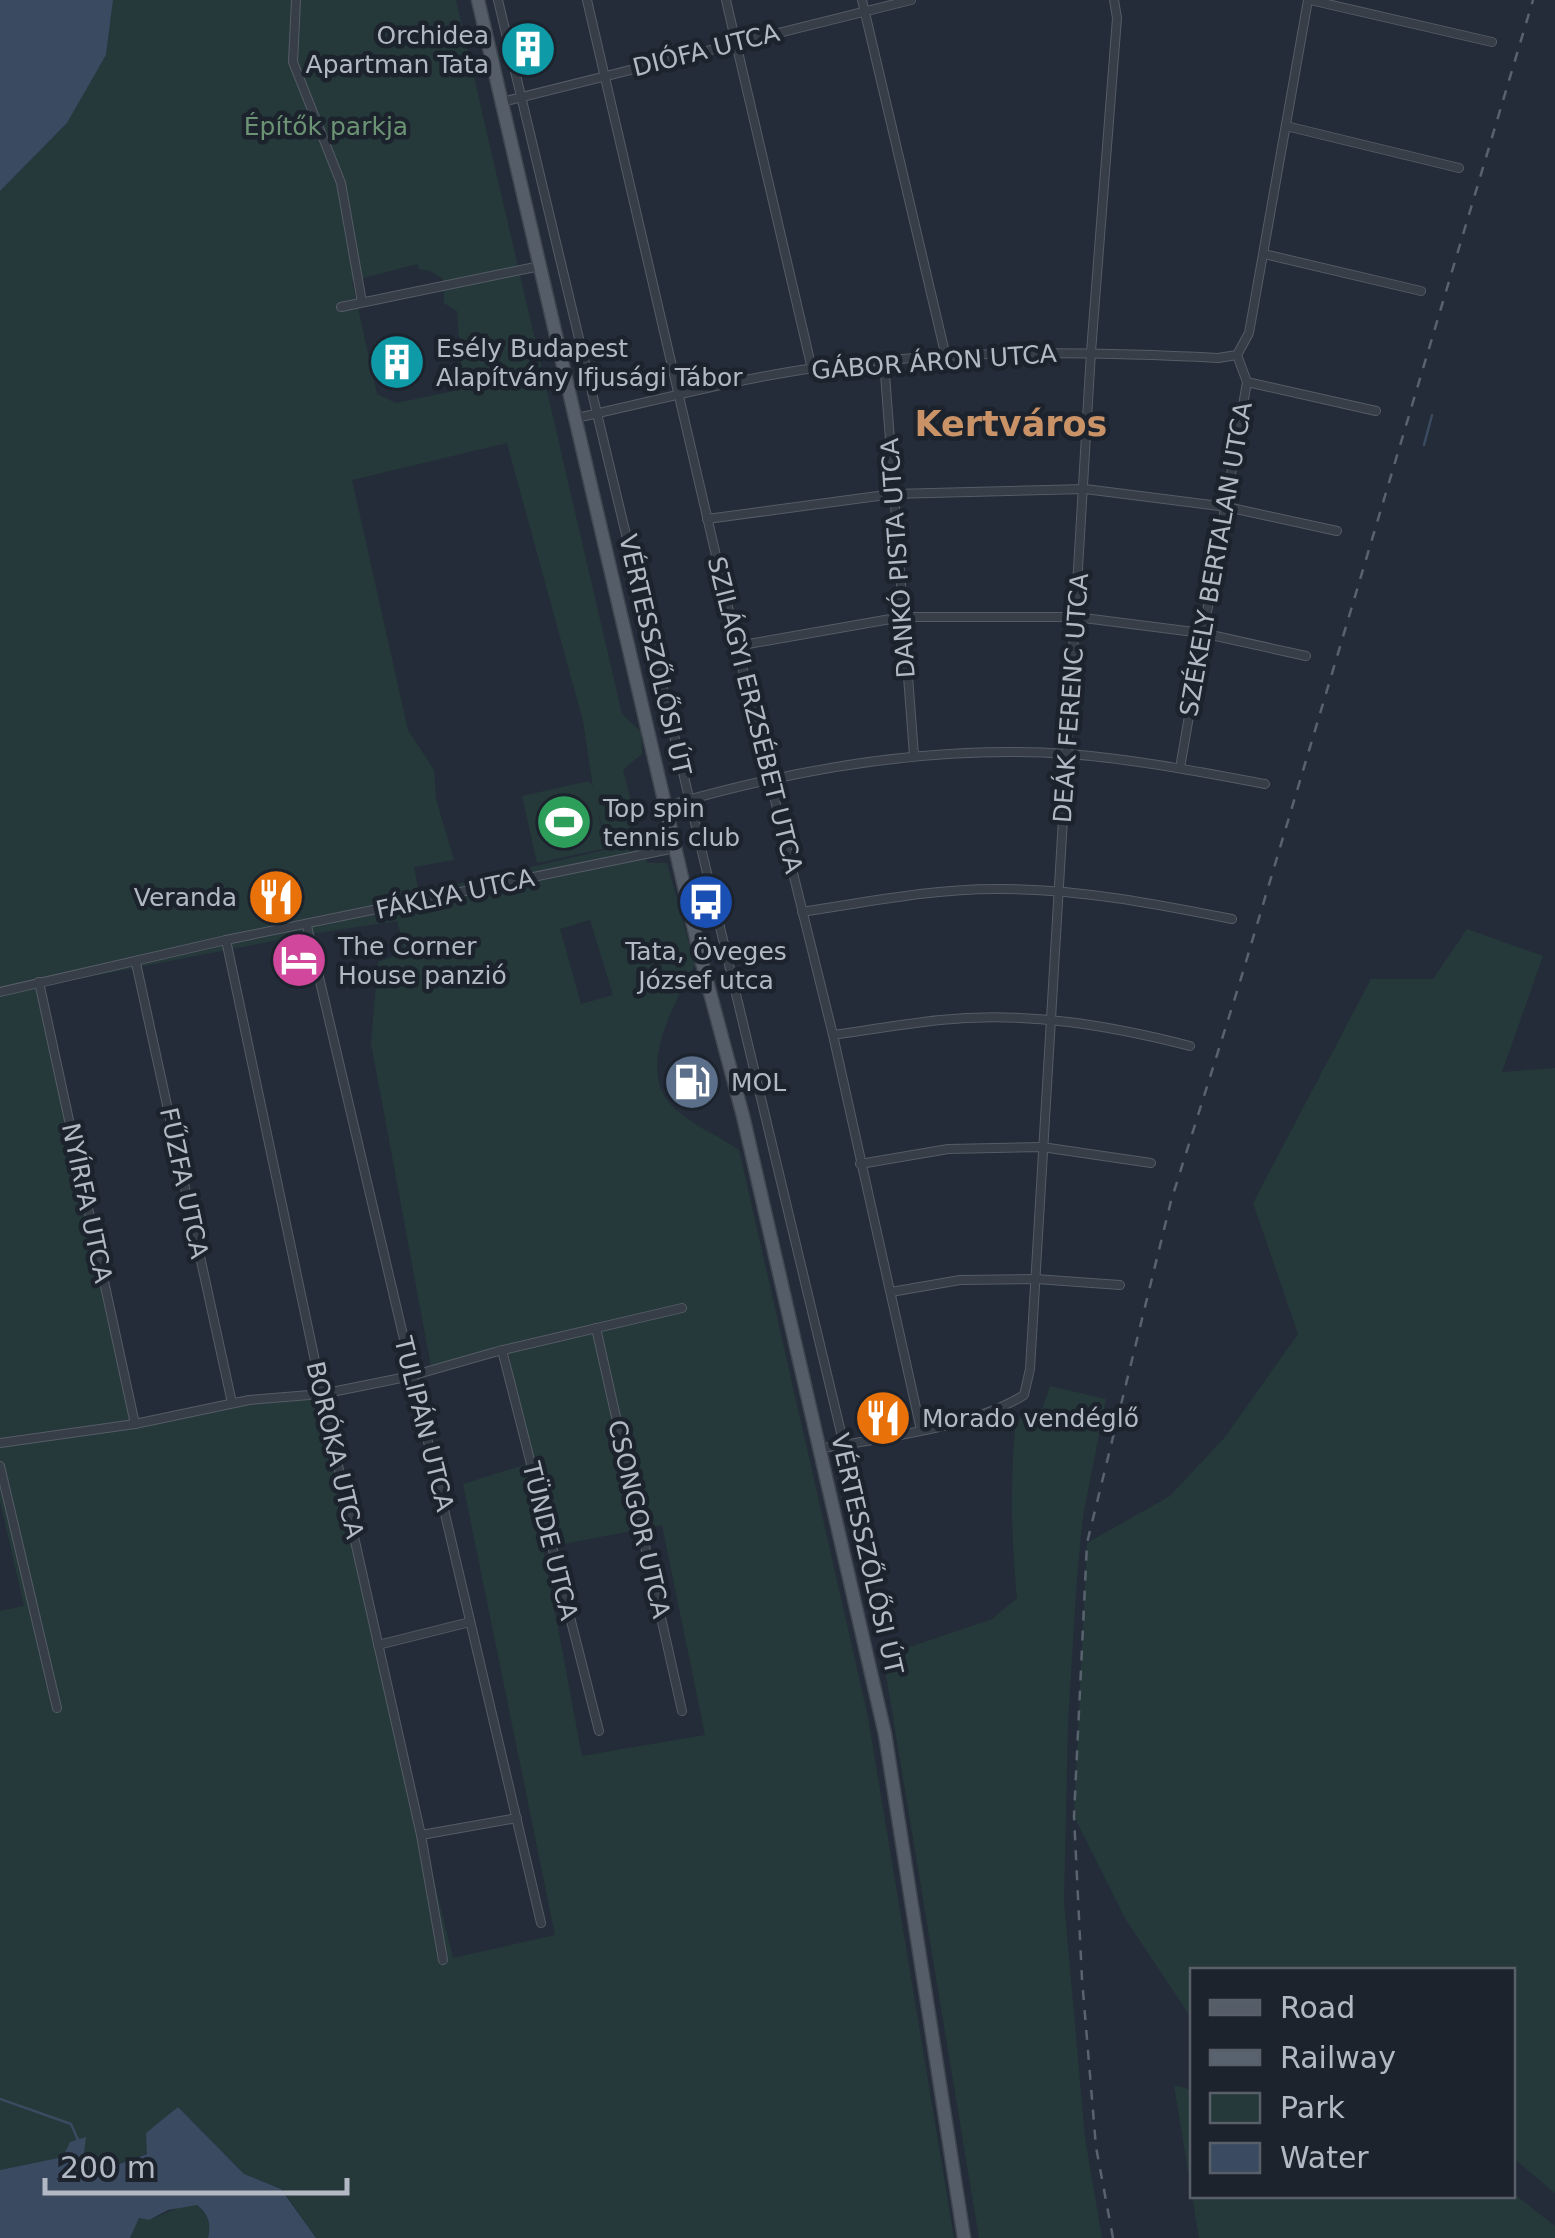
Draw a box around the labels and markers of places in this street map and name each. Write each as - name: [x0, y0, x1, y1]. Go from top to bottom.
- building icon: Orchidea Apartman Tata: [498, 19, 558, 79]
- place label: Orchidea Apartman Tata: [306, 21, 489, 79]
- building icon: Esély Budapest Alapítvány Ifjusági Tábor: [367, 332, 427, 392]
- place label: Esély Budapest Alapítvány Ifjusági Tábor: [436, 334, 743, 392]
- sports icon: Top spin tennis club: [534, 792, 594, 852]
- place label: Top spin tennis club: [602, 794, 740, 852]
- restaurant icon: Veranda: [246, 867, 306, 927]
- bus stop icon: Tata, Öveges József utca: [676, 872, 736, 932]
- place label: Veranda: [134, 883, 237, 912]
- hotel icon: The Corner House panzió: [269, 930, 329, 990]
- place label: The Corner House panzió: [337, 932, 507, 990]
- place label: Tata, Öveges József utca: [624, 937, 787, 995]
- fuel station icon: MOL: [662, 1052, 722, 1112]
- place label: MOL: [731, 1068, 786, 1097]
- restaurant icon: Morado vendéglő: [853, 1388, 913, 1448]
- place label: Morado vendéglő: [922, 1404, 1139, 1433]

